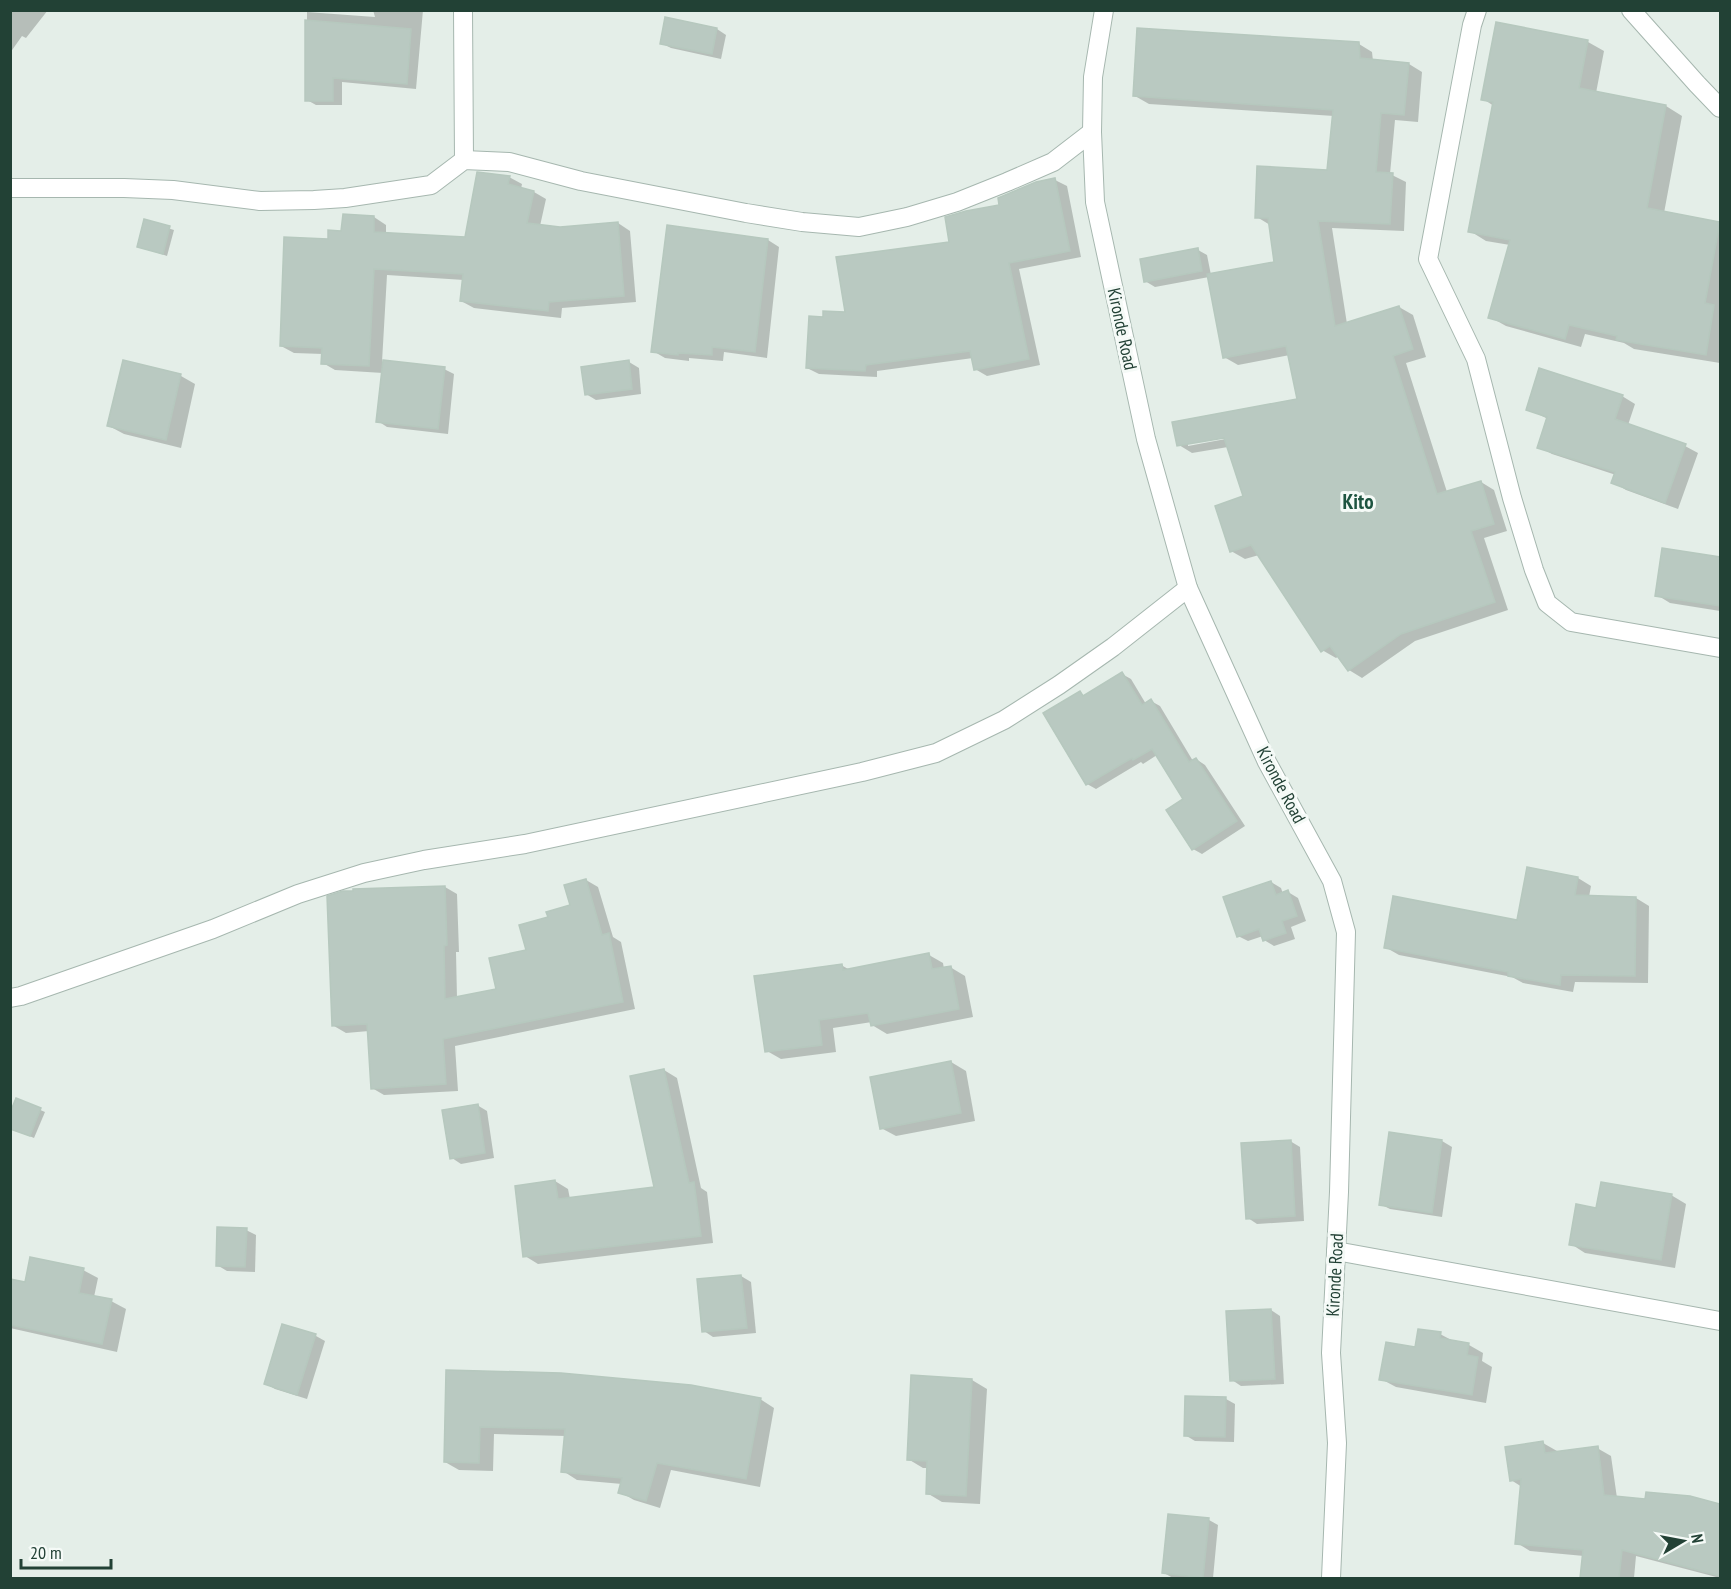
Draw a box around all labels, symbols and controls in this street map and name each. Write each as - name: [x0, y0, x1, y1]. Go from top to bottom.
- street label: Kironde Road: [1103, 286, 1142, 372]
- district label: Kito: [1342, 488, 1374, 515]
- street label: Kironde Road: [1252, 743, 1311, 827]
- street label: Kironde Road: [1321, 1233, 1348, 1317]
- north arrow: [1653, 1511, 1713, 1571]
- scale bar: [21, 1532, 111, 1570]
- text: N: [1687, 1532, 1708, 1544]
- text: 20 m: [30, 1541, 62, 1564]

